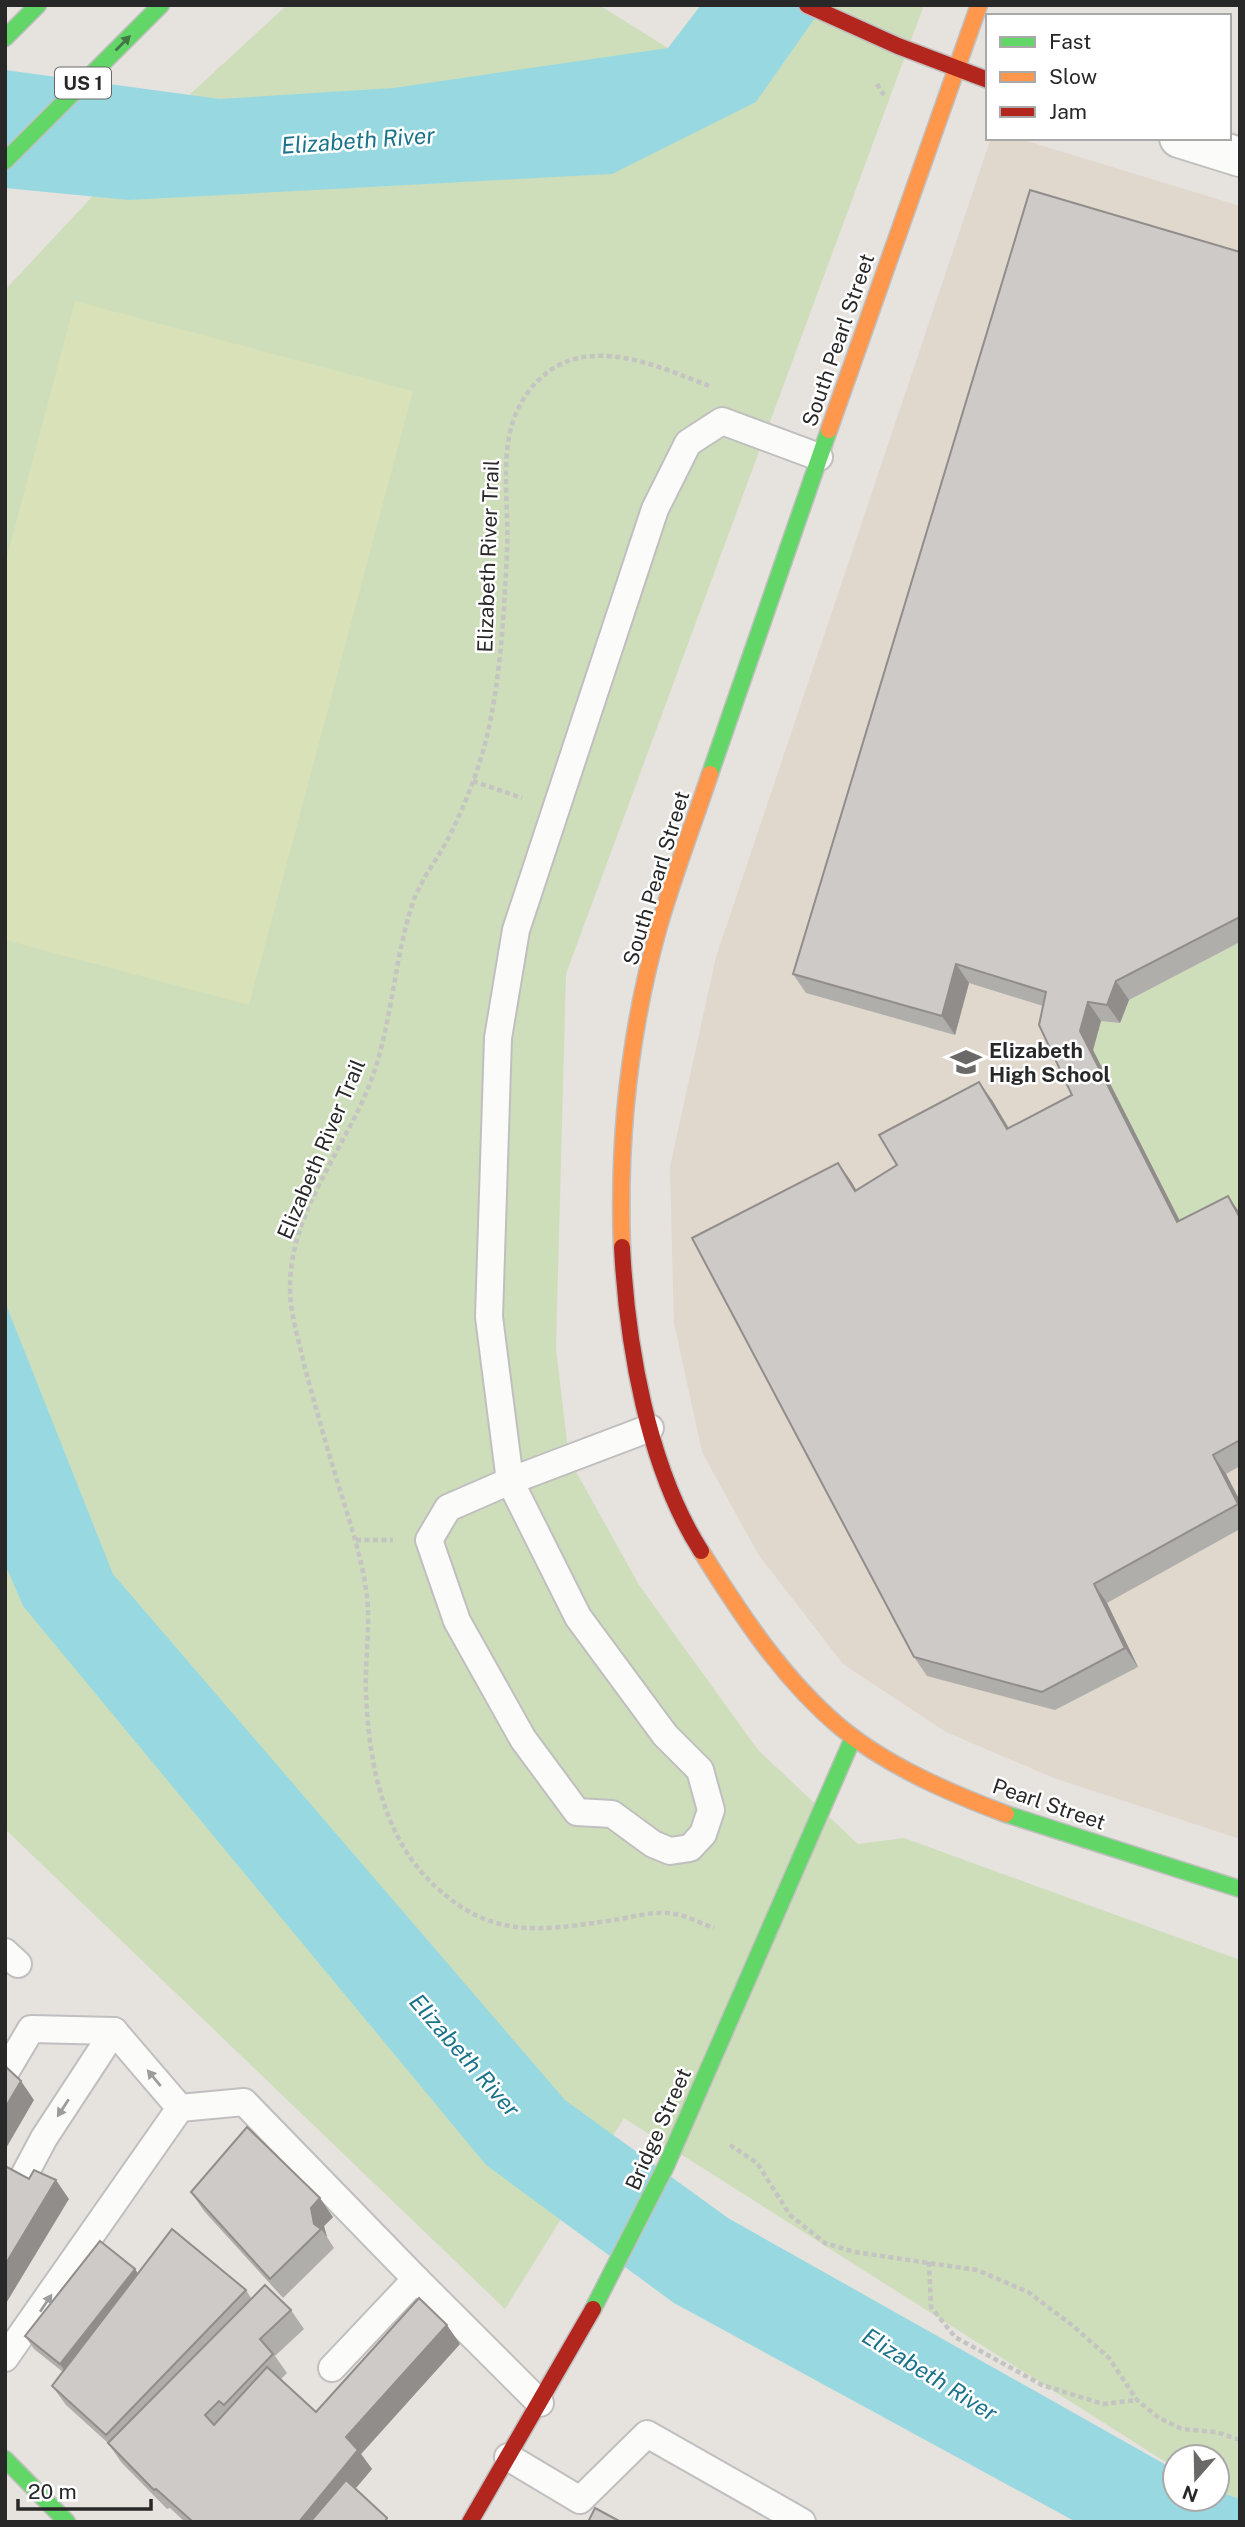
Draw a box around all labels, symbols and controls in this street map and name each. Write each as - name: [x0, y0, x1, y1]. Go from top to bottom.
- legend: [986, 14, 1231, 140]
- text: Fast: [1049, 29, 1091, 54]
- one-way arrow: [114, 35, 130, 52]
- text: Slow: [1049, 64, 1097, 89]
- road number: US 1: [55, 68, 111, 99]
- text: Jam: [1049, 99, 1087, 124]
- water label: Elizabeth River: [280, 121, 436, 159]
- street label: South Pearl Street: [797, 250, 879, 430]
- street label: Elizabeth River Trail: [472, 459, 504, 653]
- street label: South Pearl Street: [618, 788, 694, 968]
- place label: Elizabeth High School: [989, 1038, 1111, 1087]
- school or university icon: Elizabeth High School: [949, 1045, 983, 1079]
- street label: Elizabeth River Trail: [272, 1055, 370, 1243]
- street label: Pearl Street: [989, 1773, 1109, 1835]
- water label: Elizabeth River: [404, 1988, 526, 2122]
- street label: Bridge Street: [620, 2064, 696, 2194]
- one-way arrow: [147, 2069, 162, 2086]
- one-way arrow: [57, 2099, 70, 2118]
- one-way arrow: [39, 2294, 52, 2313]
- water label: Elizabeth River: [858, 2322, 1003, 2426]
- north arrow: [1161, 2443, 1231, 2513]
- scale bar: [18, 2468, 150, 2512]
- text: 20 m: [28, 2479, 77, 2504]
- text: N: [1179, 2481, 1201, 2507]

